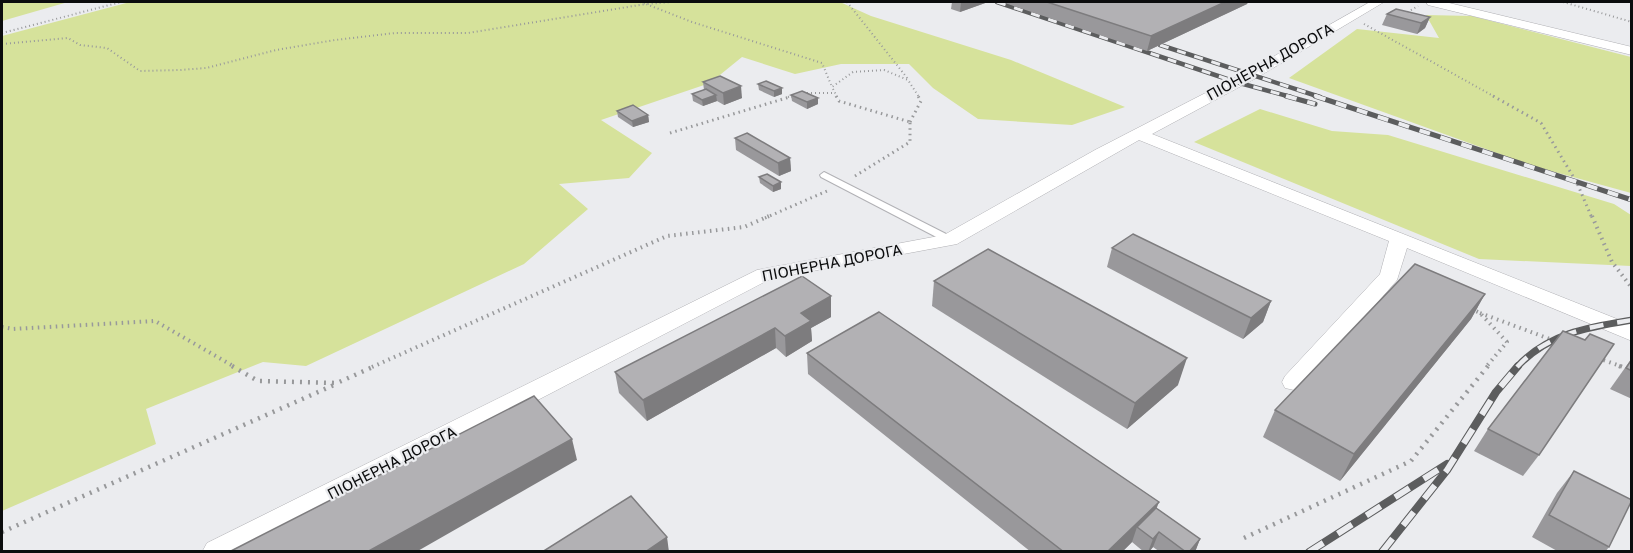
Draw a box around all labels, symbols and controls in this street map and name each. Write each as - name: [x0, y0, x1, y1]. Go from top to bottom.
- street label: ПІОНЕРНА ДОРОГА: [1203, 19, 1336, 104]
- street label: ПІОНЕРНА ДОРОГА: [760, 240, 903, 284]
- street label: ПІОНЕРНА ДОРОГА: [324, 422, 459, 502]

